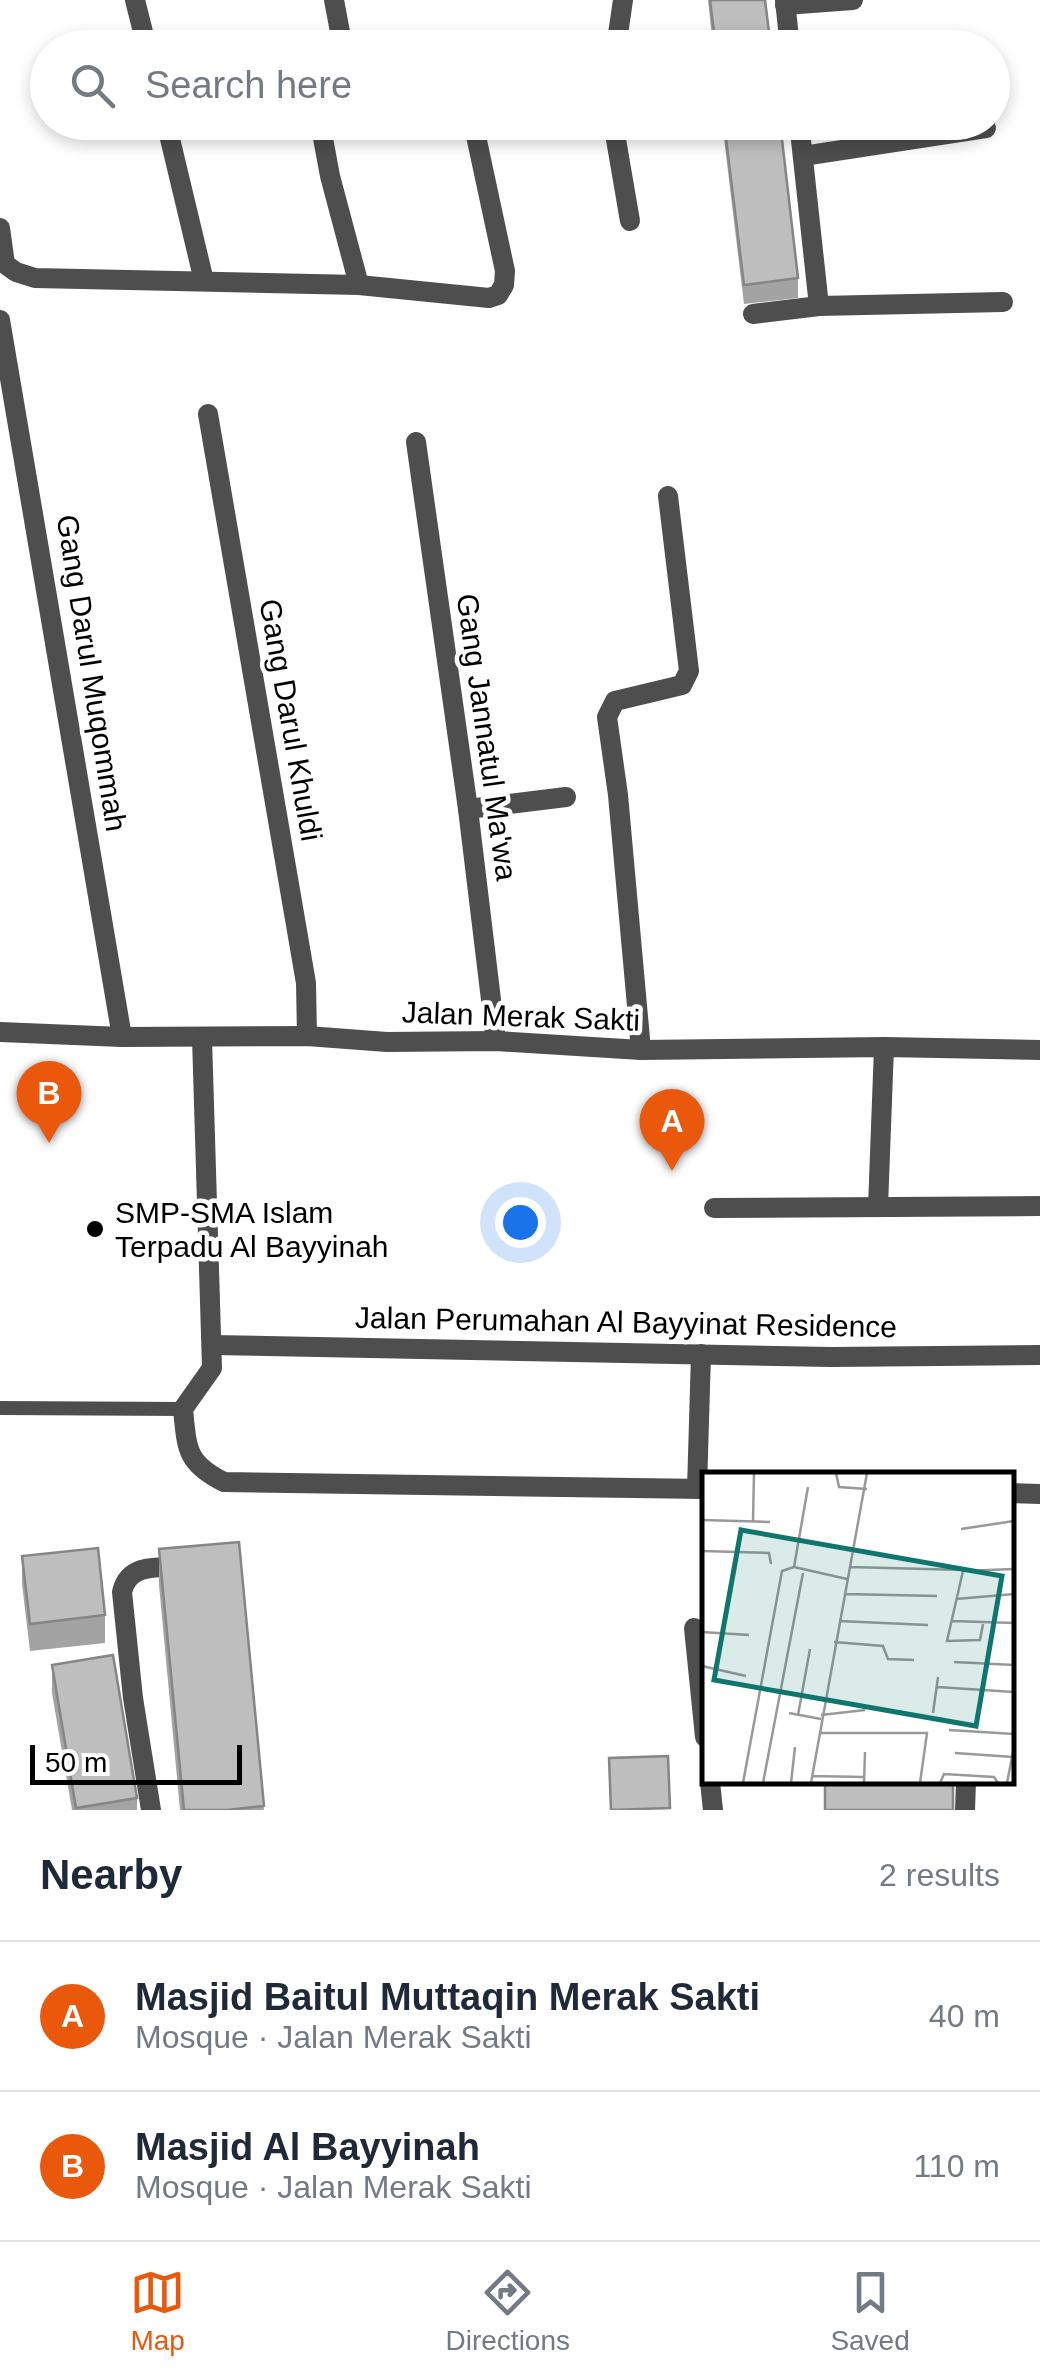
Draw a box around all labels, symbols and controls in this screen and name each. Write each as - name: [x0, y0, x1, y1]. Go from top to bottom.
- search box: [30, 30, 1010, 140]
- icon: search: [65, 58, 120, 113]
- text: Search here: [145, 64, 352, 106]
- street label: Gang Darul Muqommah: [51, 512, 133, 834]
- street label: Gang Jannatul Ma'wa: [451, 591, 524, 883]
- street label: Gang Darul Khuldi: [253, 596, 329, 844]
- street label: Jalan Merak Sakti: [401, 995, 641, 1037]
- pin: B: [17, 1060, 82, 1143]
- pin: A: [640, 1088, 704, 1171]
- place label: SMP-SMA Islam Terpadu Al Bayyinah: [115, 1196, 389, 1263]
- your location: [495, 1197, 546, 1248]
- marker: SMP-SMA Islam Terpadu Al Bayyinah: [84, 1218, 106, 1240]
- street label: Jalan Perumahan Al Bayyinat Residence: [355, 1301, 897, 1343]
- inset map: [702, 1472, 1015, 1785]
- scale bar: [30, 1740, 242, 1784]
- text: 50 m: [45, 1747, 107, 1778]
- text: Nearby: [40, 1851, 182, 1898]
- text: 2 results: [879, 1857, 1000, 1893]
- text: Masjid Baitul Muttaqin Merak Sakti: [135, 1976, 760, 2018]
- text: A: [61, 1998, 84, 2034]
- text: 40 m: [929, 1998, 1000, 2034]
- text: Mosque · Jalan Merak Sakti: [135, 2019, 532, 2055]
- text: Masjid Al Bayyinah: [135, 2126, 480, 2168]
- text: B: [61, 2148, 84, 2184]
- text: 110 m: [913, 2148, 1000, 2184]
- text: Mosque · Jalan Merak Sakti: [135, 2169, 532, 2205]
- tab: Map: [130, 2265, 185, 2357]
- tab: Directions: [446, 2265, 570, 2357]
- tab: Saved: [830, 2265, 910, 2357]

